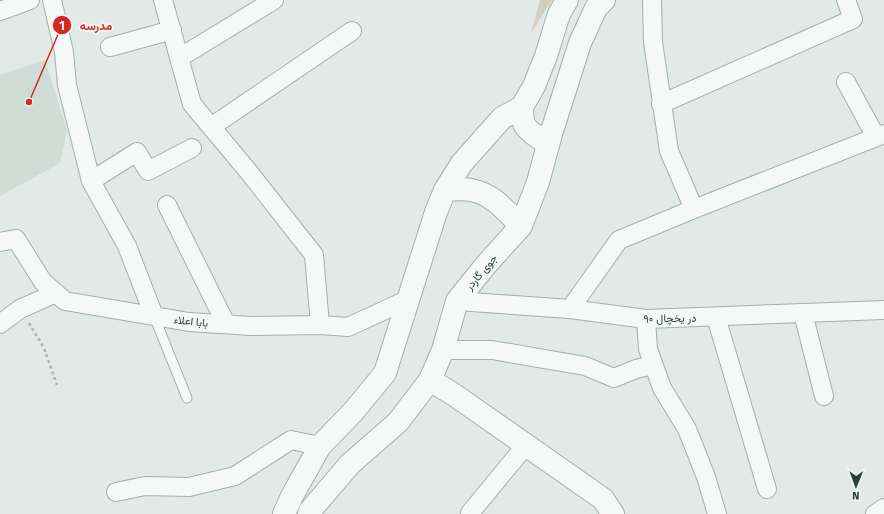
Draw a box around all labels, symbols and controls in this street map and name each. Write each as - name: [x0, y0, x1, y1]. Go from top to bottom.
- callout: مدرسه: [52, 13, 120, 37]
- text: 1: [59, 19, 65, 33]
- text: مدرسه: [80, 19, 113, 34]
- street label: جوی گاردر: [462, 252, 500, 294]
- street label: در یخچال ۹۰: [643, 312, 697, 326]
- street label: بابا اعلاء: [173, 313, 209, 330]
- north arrow: [836, 466, 876, 506]
- text: N: [852, 489, 860, 502]

